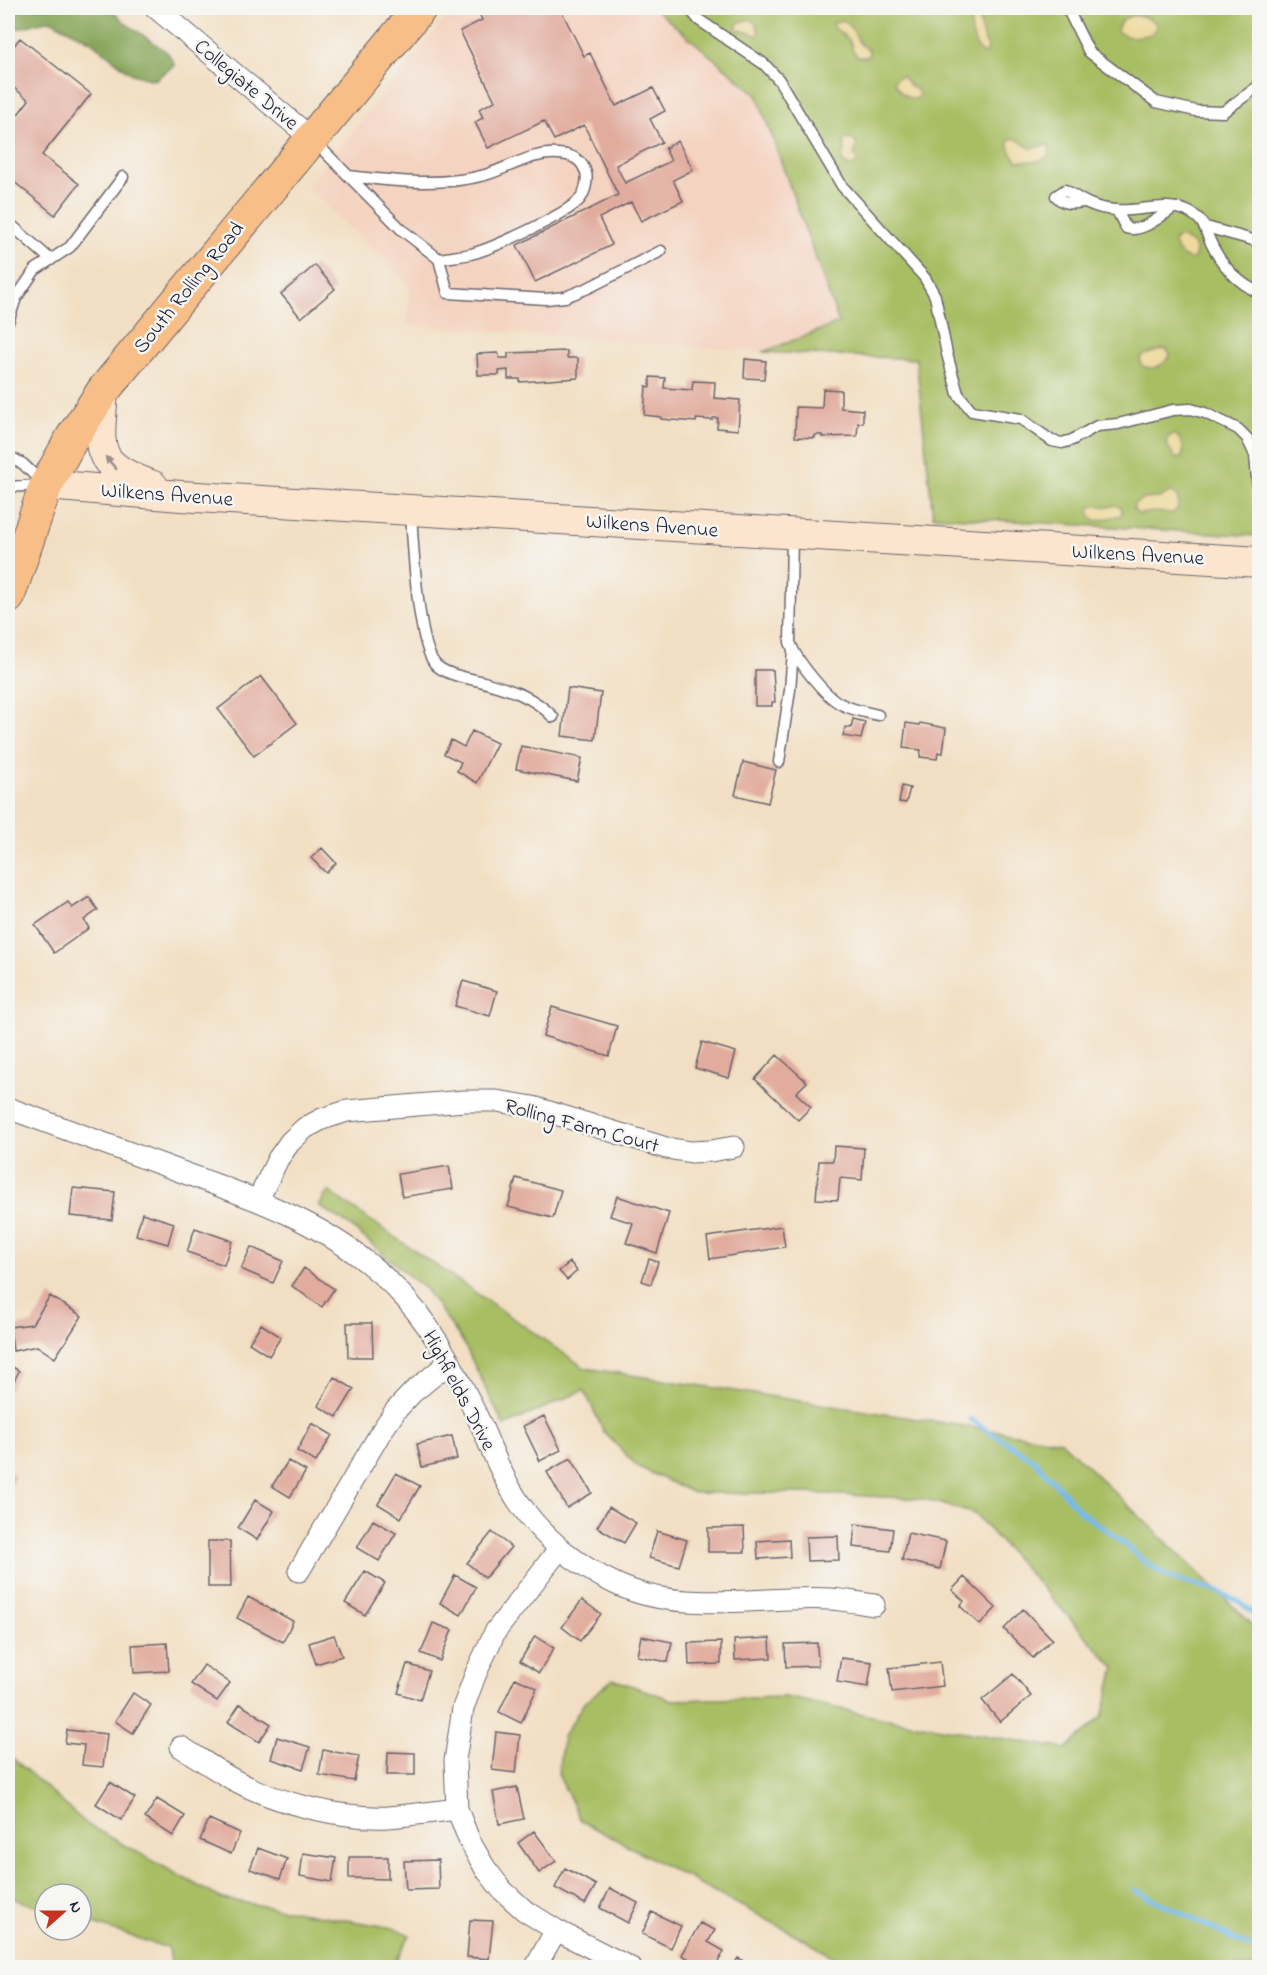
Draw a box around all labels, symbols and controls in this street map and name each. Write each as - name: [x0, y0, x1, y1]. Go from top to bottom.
- street label: Collegiate Drive: [186, 33, 305, 140]
- street label: South Rolling Road: [127, 216, 254, 362]
- one-way arrow: [104, 455, 118, 470]
- street label: Wilkens Avenue: [100, 476, 234, 516]
- street label: Wilkens Avenue: [585, 507, 719, 547]
- street label: Wilkens Avenue: [1071, 538, 1205, 574]
- street label: Rolling Farm Court: [500, 1092, 662, 1164]
- street label: Highfields Drive: [412, 1325, 503, 1458]
- north arrow: [33, 1882, 93, 1942]
- text: N: [62, 1898, 88, 1917]

